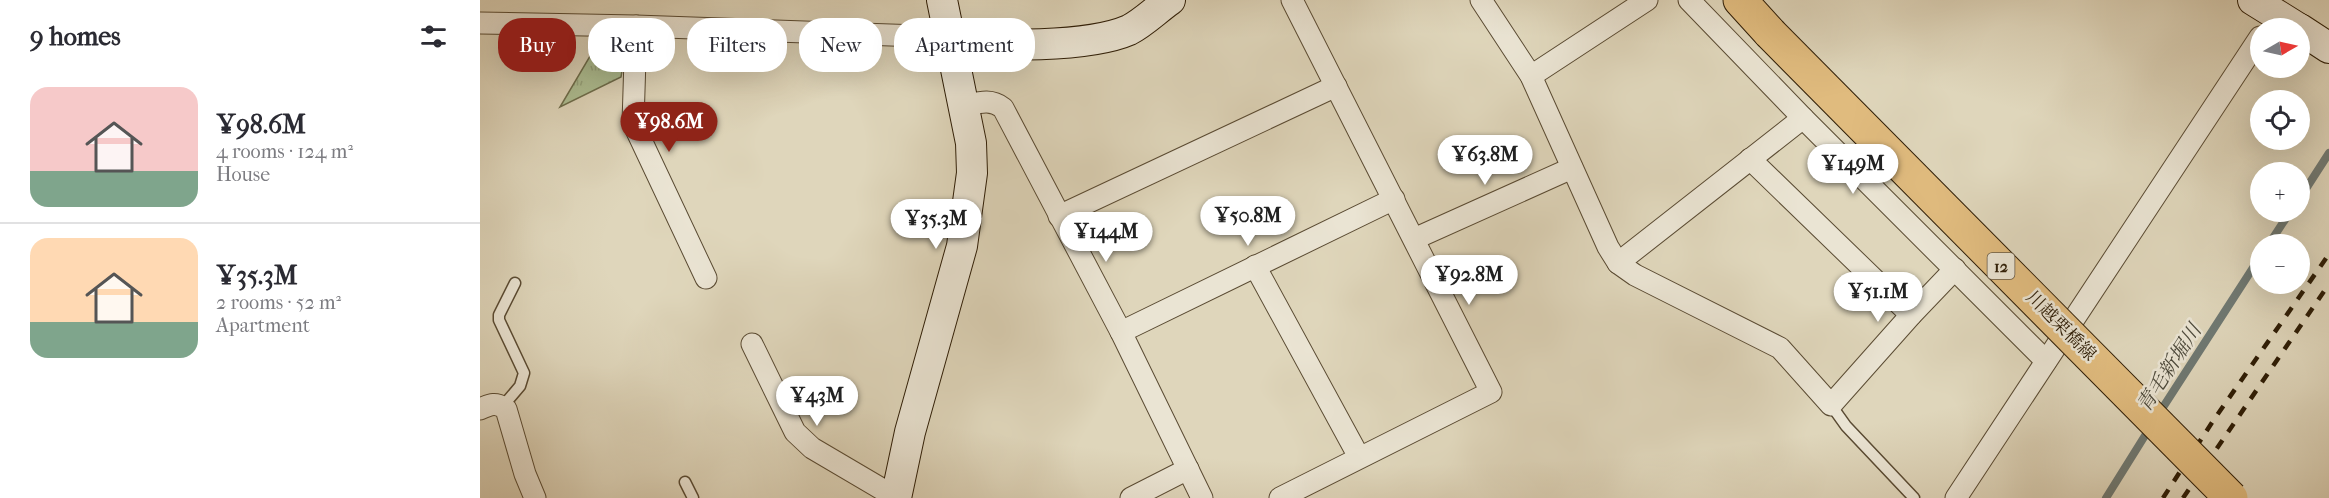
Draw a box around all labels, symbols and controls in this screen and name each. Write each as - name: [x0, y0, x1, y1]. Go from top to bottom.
- chip: Buy: [498, 18, 576, 72]
- chip: Rent: [588, 18, 675, 72]
- chip: Filters: [687, 18, 787, 72]
- chip: New: [799, 18, 882, 72]
- chip: Apartment: [894, 18, 1035, 72]
- north arrow: [2250, 18, 2310, 78]
- map controls: [2250, 18, 2310, 294]
- icon: filters: [417, 20, 450, 53]
- text: 9 homes: [30, 21, 121, 52]
- button: locate: [2250, 90, 2310, 150]
- pin: ¥98.6M: [620, 102, 718, 153]
- text: ¥98.6M: [216, 109, 306, 140]
- text: ¥98.6M: [634, 110, 704, 133]
- icon: home: [78, 111, 150, 183]
- pin: ¥63.8M: [1436, 135, 1534, 186]
- text: 4 rooms · 124 m²: [216, 140, 353, 163]
- text: ¥63.8M: [1452, 143, 1518, 166]
- pin: ¥149M: [1811, 144, 1895, 195]
- text: ¥149M: [1821, 152, 1885, 175]
- button: +: [2250, 162, 2310, 222]
- text: House: [216, 163, 270, 186]
- pin: ¥50.8M: [1199, 196, 1297, 247]
- pin: ¥35.3M: [887, 199, 985, 250]
- text: ¥50.8M: [1214, 204, 1282, 227]
- text: ¥35.3M: [905, 207, 967, 230]
- pin: ¥144M: [1064, 212, 1148, 263]
- text: ¥144M: [1074, 220, 1138, 243]
- button: −: [2250, 234, 2310, 294]
- road number: 12: [1988, 253, 2014, 279]
- pin: ¥92.8M: [1420, 255, 1518, 306]
- text: ¥35.3M: [216, 260, 298, 291]
- icon: home: [78, 262, 150, 334]
- text: ¥92.8M: [1435, 263, 1503, 286]
- pin: ¥51.1M: [1829, 272, 1927, 323]
- text: ¥51.1M: [1848, 280, 1908, 303]
- street label: 川越栗橋線: [2022, 287, 2100, 365]
- text: 2 rooms · 52 m²: [216, 291, 341, 314]
- text: Apartment: [216, 314, 310, 337]
- water label: 青毛新堀川: [2132, 318, 2207, 416]
- pin: ¥43M: [781, 376, 853, 427]
- text: ¥43M: [790, 384, 844, 407]

